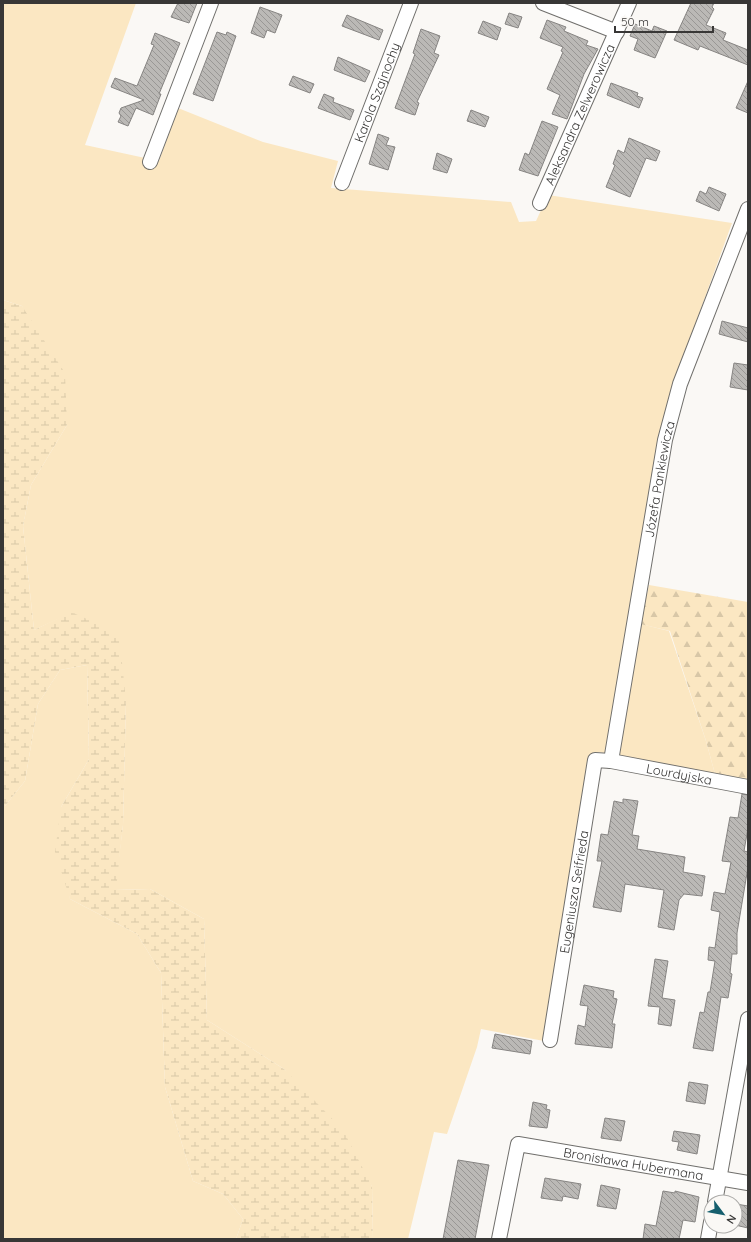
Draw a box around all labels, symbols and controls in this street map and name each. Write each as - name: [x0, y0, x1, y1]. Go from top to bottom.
- scale bar: [615, 8, 713, 34]
- text: 50 m: [621, 14, 649, 29]
- street label: Karola Szajnochy: [350, 40, 403, 145]
- street label: Aleksandra Zelwerowicza: [541, 41, 618, 188]
- street label: Józefa Pankiewicza: [641, 419, 678, 539]
- street label: Lourdyjska: [645, 760, 713, 788]
- street label: Eugeniusza Seifrieda: [556, 829, 592, 955]
- street label: Bronisława Hubermana: [562, 1144, 705, 1183]
- north arrow: [703, 1194, 743, 1234]
- text: N: [723, 1212, 740, 1226]

